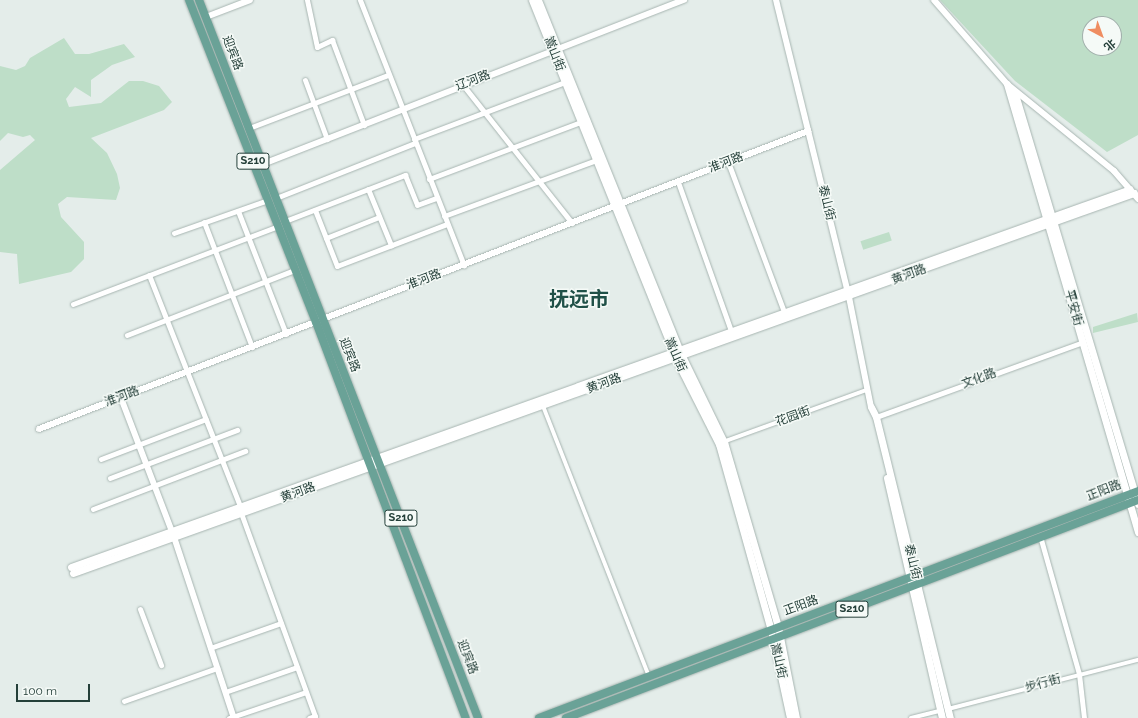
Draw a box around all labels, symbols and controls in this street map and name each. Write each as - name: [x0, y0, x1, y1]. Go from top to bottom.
- north arrow: [1082, 16, 1122, 56]
- street label: 迎宾路: [219, 34, 245, 72]
- street label: 嵩山街: [541, 35, 567, 73]
- text: 北: [1101, 36, 1118, 53]
- street label: 辽河路: [454, 68, 492, 94]
- street label: 淮河路: [707, 150, 745, 176]
- road number: S210: [236, 152, 270, 170]
- street label: 泰山街: [815, 184, 837, 222]
- street label: 黄河路: [890, 262, 928, 288]
- street label: 淮河路: [405, 267, 443, 293]
- district label: 抚远市: [549, 287, 609, 311]
- street label: 平安街: [1061, 289, 1085, 327]
- street label: 迎宾路: [336, 336, 362, 374]
- street label: 嵩山街: [661, 336, 689, 374]
- street label: 文化路: [960, 366, 998, 392]
- street label: 黄河路: [585, 371, 623, 397]
- street label: 淮河路: [103, 384, 141, 410]
- street label: 花园街: [774, 404, 812, 430]
- street label: 正阳路: [1085, 478, 1123, 504]
- street label: 黄河路: [279, 480, 317, 506]
- road number: S210: [384, 509, 418, 527]
- street label: 泰山街: [901, 543, 923, 581]
- street label: 正阳路: [782, 593, 820, 619]
- road number: S210: [835, 600, 869, 618]
- street label: 迎宾路: [454, 638, 480, 676]
- street label: 嵩山街: [767, 642, 789, 680]
- street label: 步行街: [1024, 672, 1062, 696]
- scale bar: [18, 676, 92, 702]
- text: 100 m: [23, 684, 57, 698]

